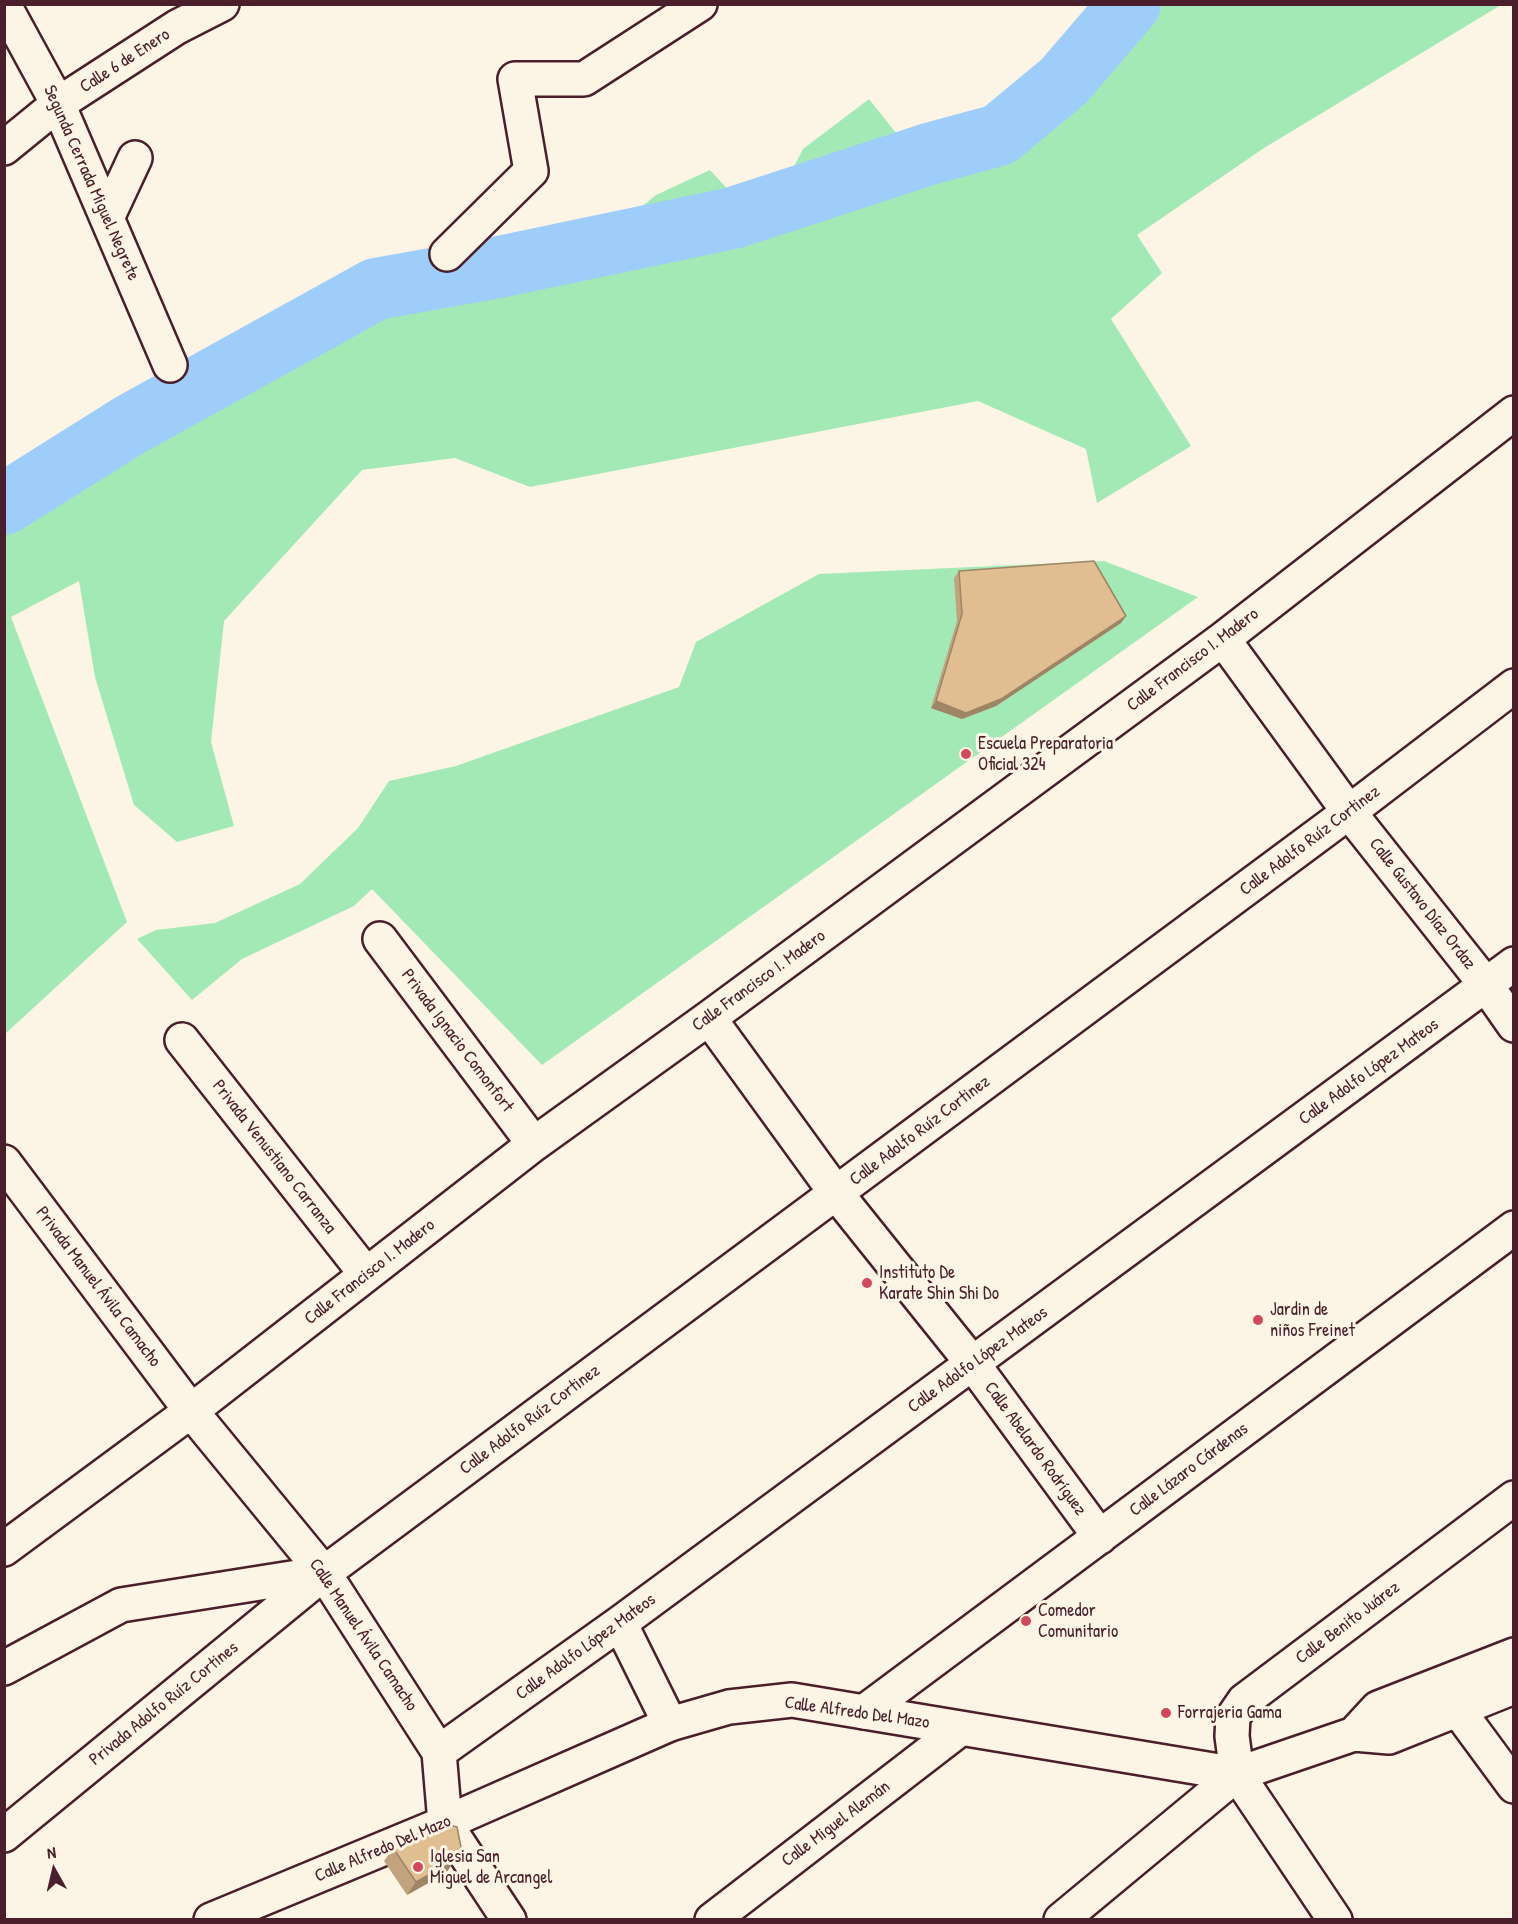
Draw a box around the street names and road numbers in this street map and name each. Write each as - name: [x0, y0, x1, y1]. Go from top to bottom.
- street label: Calle 6 de Enero: [76, 24, 174, 98]
- street label: Segunda Cerrada Miguel Negrete: [38, 82, 144, 284]
- street label: Calle Francisco I. Madero: [1123, 603, 1263, 717]
- street label: Calle Adolfo Ruíz Cortinez: [1236, 781, 1384, 901]
- street label: Calle Gustavo Díaz Ordaz: [1364, 834, 1480, 974]
- street label: Calle Francisco I. Madero: [688, 925, 830, 1037]
- street label: Privada Ignacio Comonfort: [396, 965, 518, 1117]
- street label: Calle Adolfo López Mateos: [1295, 1014, 1443, 1130]
- street label: Calle Adolfo Ruíz Cortinez: [846, 1071, 994, 1191]
- street label: Privada Venustiano Carranza: [207, 1076, 341, 1238]
- street label: Privada Manuel Ávila Camacho: [31, 1203, 165, 1371]
- street label: Calle Francisco I. Madero: [300, 1214, 440, 1330]
- street label: Calle Adolfo López Mateos: [904, 1302, 1052, 1418]
- street label: Calle Adolfo Ruíz Cortinez: [456, 1360, 604, 1480]
- street label: Calle Abelardo Rodríguez: [979, 1378, 1091, 1520]
- street label: Calle Lázaro Cárdenas: [1125, 1418, 1253, 1522]
- street label: Calle Manuel Ávila Camacho: [304, 1555, 422, 1715]
- street label: Calle Benito Juárez: [1292, 1577, 1404, 1669]
- street label: Calle Adolfo López Mateos: [512, 1589, 660, 1705]
- street label: Privada Adolfo Ruíz Cortines: [85, 1637, 243, 1771]
- street label: Calle Alfredo Del Mazo: [783, 1692, 931, 1734]
- street label: Calle Miguel Alemán: [778, 1776, 894, 1872]
- street label: Calle Alfredo Del Mazo: [312, 1811, 454, 1887]

